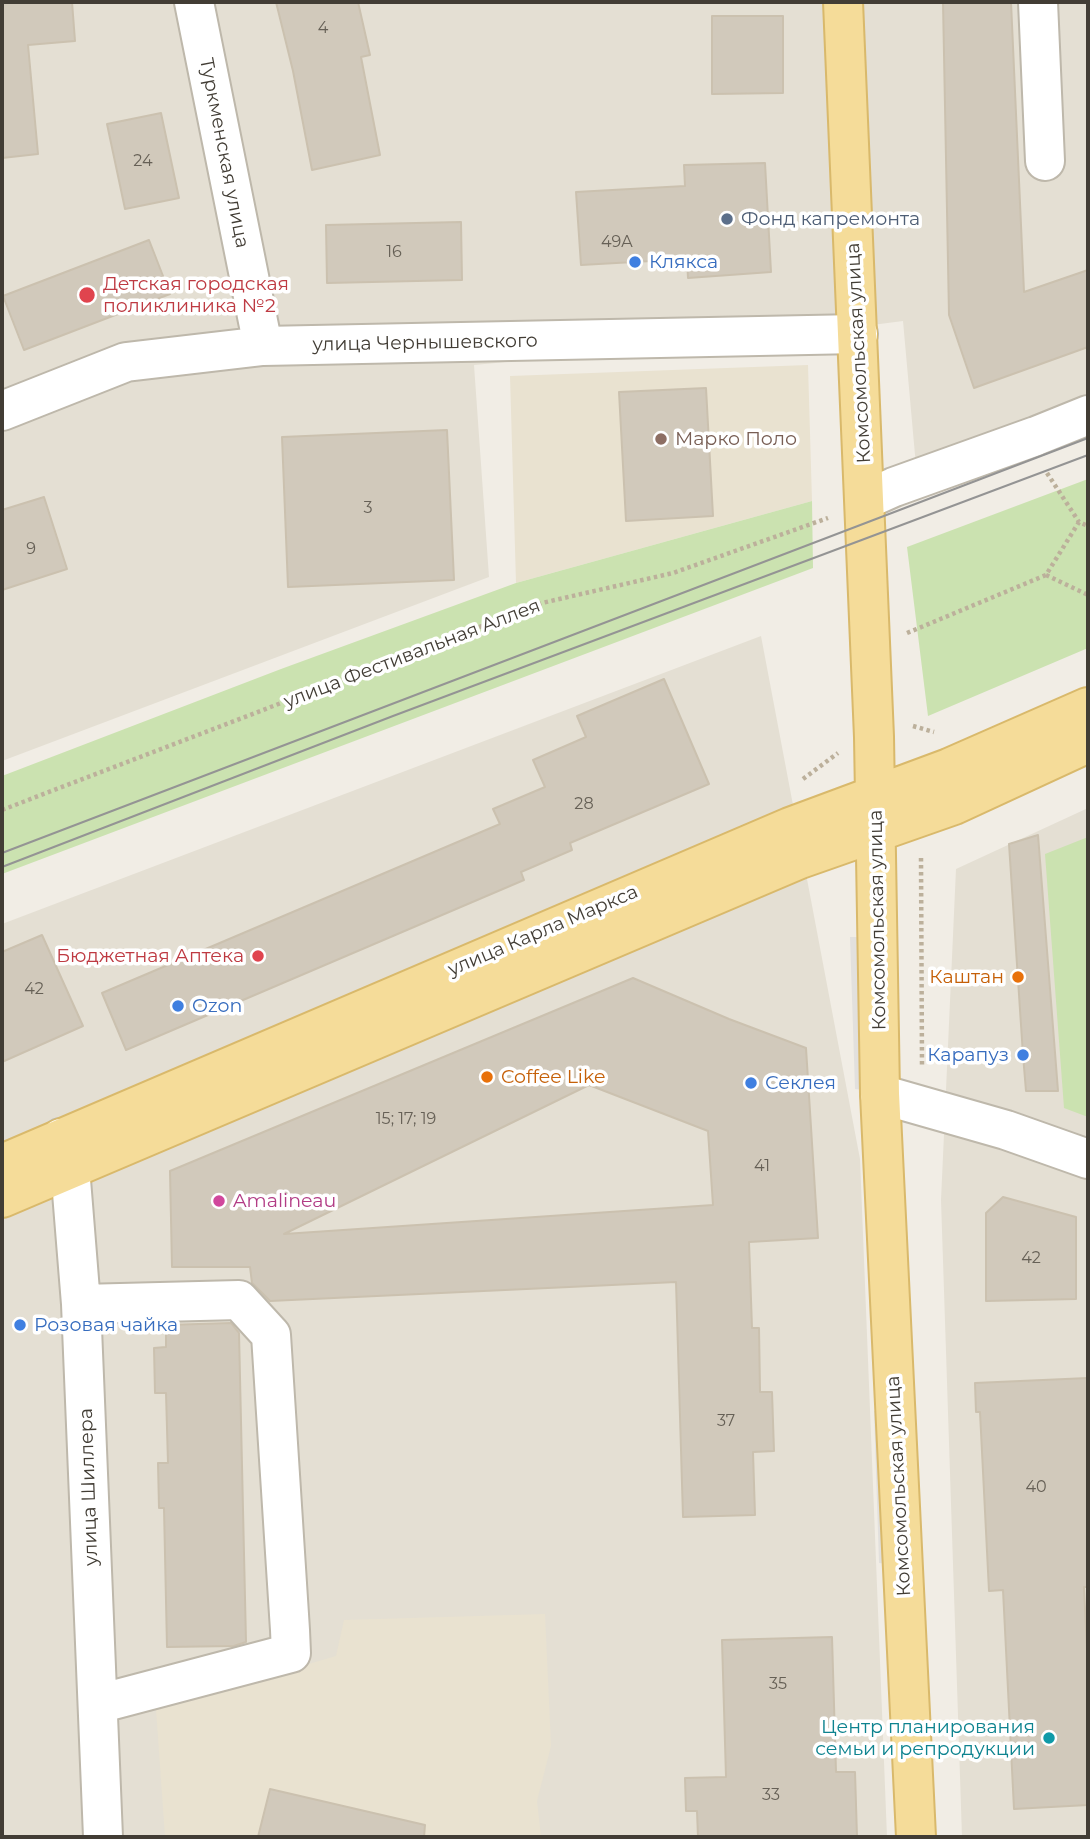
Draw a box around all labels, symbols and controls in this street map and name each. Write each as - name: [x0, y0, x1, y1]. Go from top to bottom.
- house number: 4: [318, 18, 328, 38]
- street label: Туркменская улица: [194, 56, 254, 250]
- house number: 24: [133, 151, 153, 171]
- place label: Фонд капремонта: [741, 208, 920, 230]
- marker: Фонд капремонта: [719, 211, 735, 227]
- house number: 49А: [601, 232, 633, 252]
- house number: 16: [386, 242, 402, 262]
- street label: Комсомольская улица: [842, 242, 876, 464]
- place label: Клякса: [649, 251, 718, 273]
- marker: Клякса: [627, 254, 643, 270]
- place label: Детская городская поликлиника №2: [103, 273, 289, 317]
- marker: Детская городская поликлиника №2: [77, 285, 97, 305]
- street label: улица Чернышевского: [312, 330, 538, 356]
- place label: Марко Поло: [675, 428, 797, 450]
- marker: Марко Поло: [653, 431, 669, 447]
- house number: 3: [363, 498, 373, 518]
- house number: 9: [26, 539, 36, 559]
- street label: улица Фестивальная Аллея: [281, 594, 543, 714]
- house number: 28: [574, 794, 594, 814]
- street label: Комсомольская улица: [865, 809, 891, 1031]
- street label: улица Карла Маркса: [444, 881, 642, 981]
- place label: Бюджетная Аптека: [56, 945, 244, 967]
- marker: Бюджетная Аптека: [250, 948, 266, 964]
- place label: Каштан: [929, 966, 1004, 988]
- marker: Каштан: [1010, 969, 1026, 985]
- house number: 42: [24, 979, 44, 999]
- place label: Ozon: [192, 995, 242, 1017]
- marker: Ozon: [170, 998, 186, 1014]
- place label: Карапуз: [927, 1044, 1009, 1066]
- marker: Карапуз: [1015, 1047, 1031, 1063]
- place label: Coffee Like: [501, 1066, 605, 1088]
- marker: Coffee Like: [479, 1069, 495, 1085]
- place label: Секлея: [765, 1072, 836, 1094]
- marker: Секлея: [743, 1075, 759, 1091]
- house number: 15; 17; 19: [376, 1109, 436, 1129]
- house number: 41: [754, 1156, 770, 1176]
- place label: Amalineau: [233, 1190, 336, 1212]
- marker: Amalineau: [211, 1193, 227, 1209]
- house number: 42: [1021, 1248, 1041, 1268]
- place label: Розовая чайка: [34, 1314, 178, 1336]
- marker: Розовая чайка: [12, 1317, 28, 1333]
- street label: Комсомольская улица: [882, 1375, 916, 1597]
- street label: улица Шиллера: [75, 1408, 103, 1566]
- house number: 37: [717, 1411, 735, 1431]
- house number: 40: [1025, 1477, 1047, 1497]
- house number: 35: [769, 1674, 787, 1694]
- place label: Центр планирования семьи и репродукции: [815, 1716, 1035, 1760]
- marker: Центр планирования семьи и репродукции: [1041, 1730, 1057, 1746]
- house number: 33: [762, 1785, 780, 1805]

